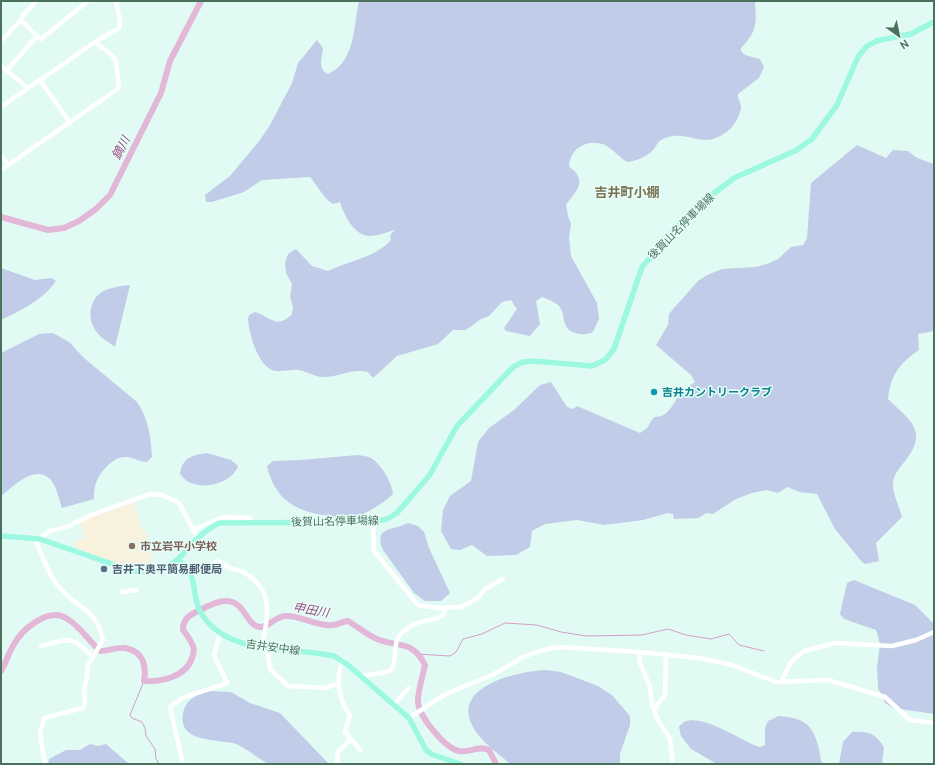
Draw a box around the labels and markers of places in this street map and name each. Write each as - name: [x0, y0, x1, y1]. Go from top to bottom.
- place label: 吉井カントリークラブ: [662, 385, 772, 399]
- marker: 吉井カントリークラブ: [649, 387, 659, 397]
- place label: 市立岩平小学校: [140, 539, 217, 553]
- marker: 市立岩平小学校: [127, 541, 137, 551]
- place label: 吉井下奥平簡易郵便局: [112, 562, 222, 576]
- marker: 吉井下奥平簡易郵便局: [99, 564, 109, 574]

